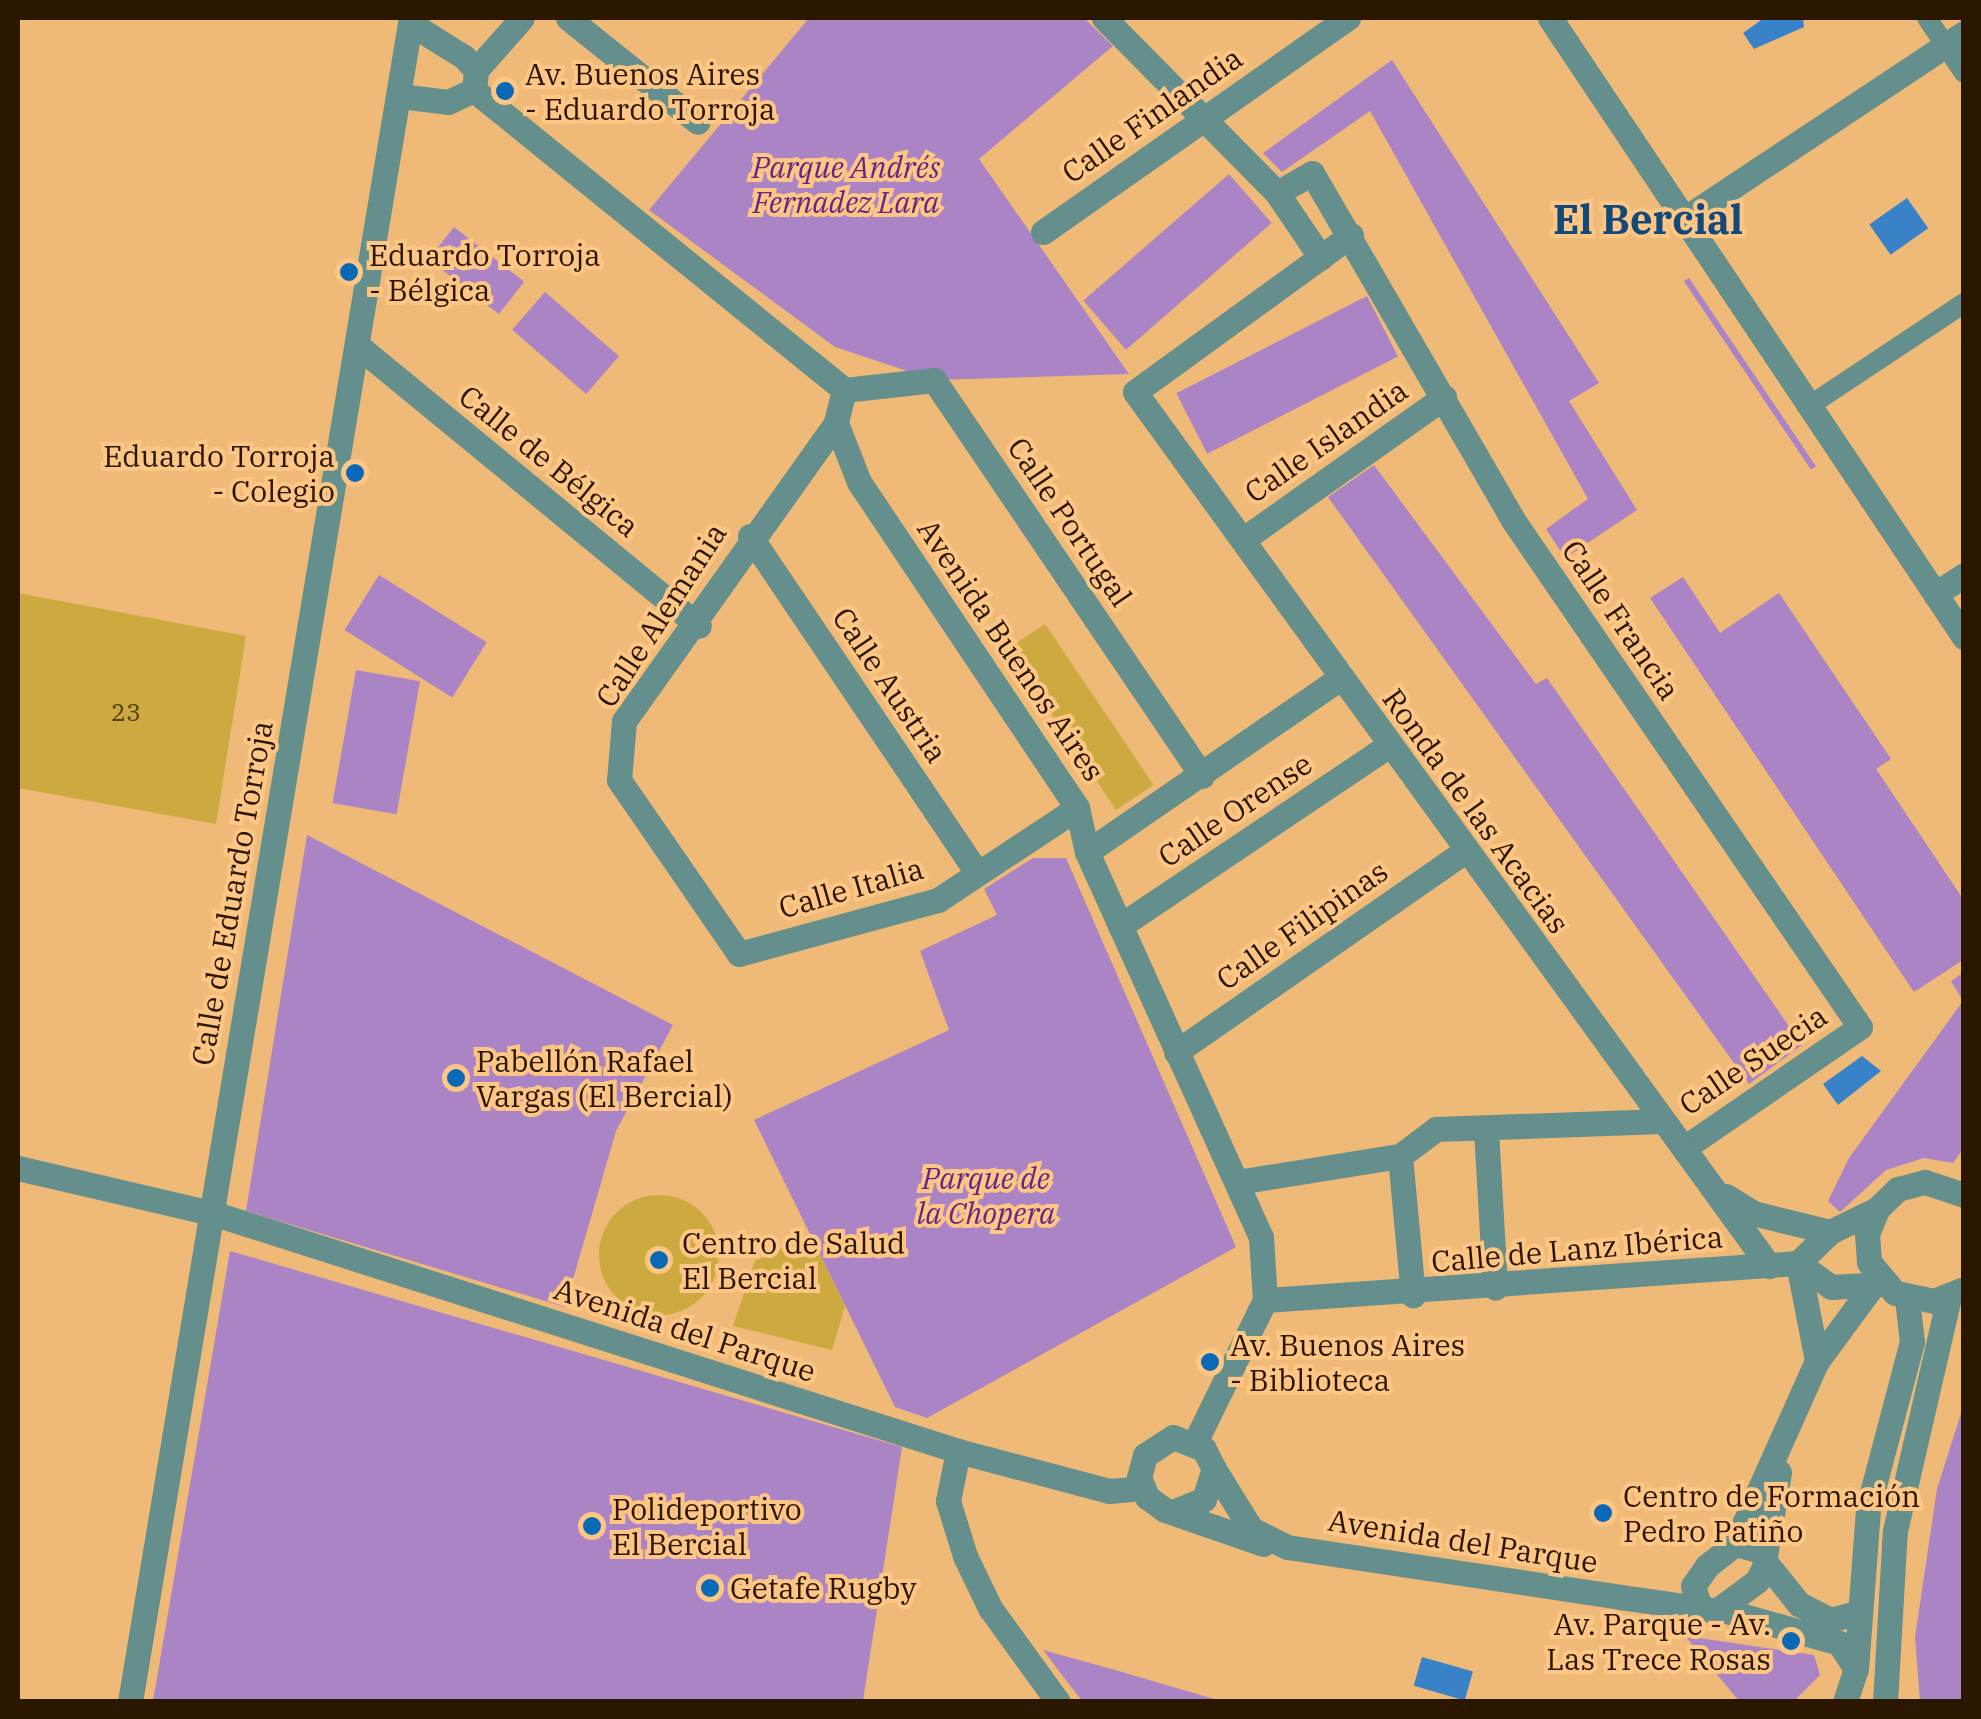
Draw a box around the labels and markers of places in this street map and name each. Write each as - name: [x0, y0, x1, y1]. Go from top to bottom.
- place label: Av. Buenos Aires - Eduardo Torroja: [525, 56, 775, 126]
- marker: Av. Buenos Aires - Eduardo Torroja: [494, 80, 516, 102]
- place label: Eduardo Torroja - Bélgica: [369, 237, 601, 308]
- marker: Eduardo Torroja - Bélgica: [338, 261, 360, 283]
- place label: Eduardo Torroja - Colegio: [103, 438, 335, 508]
- marker: Eduardo Torroja - Colegio: [344, 462, 366, 484]
- place label: Pabellón Rafael Vargas (El Bercial): [476, 1043, 733, 1114]
- marker: Pabellón Rafael Vargas (El Bercial): [445, 1067, 467, 1089]
- place label: Centro de Salud El Bercial: [682, 1225, 905, 1296]
- marker: Centro de Salud El Bercial: [646, 1247, 672, 1273]
- place label: Av. Buenos Aires - Biblioteca: [1230, 1327, 1465, 1398]
- marker: Av. Buenos Aires - Biblioteca: [1199, 1351, 1221, 1373]
- place label: Centro de Formación Pedro Patiño: [1623, 1478, 1920, 1548]
- place label: Polideportivo El Bercial: [612, 1491, 802, 1562]
- marker: Centro de Formación Pedro Patiño: [1592, 1502, 1614, 1524]
- marker: Polideportivo El Bercial: [581, 1515, 603, 1537]
- place label: Getafe Rugby: [730, 1570, 916, 1606]
- marker: Getafe Rugby: [699, 1577, 721, 1599]
- place label: Av. Parque - Av. Las Trece Rosas: [1546, 1606, 1771, 1676]
- marker: Av. Parque - Av. Las Trece Rosas: [1780, 1630, 1802, 1652]

